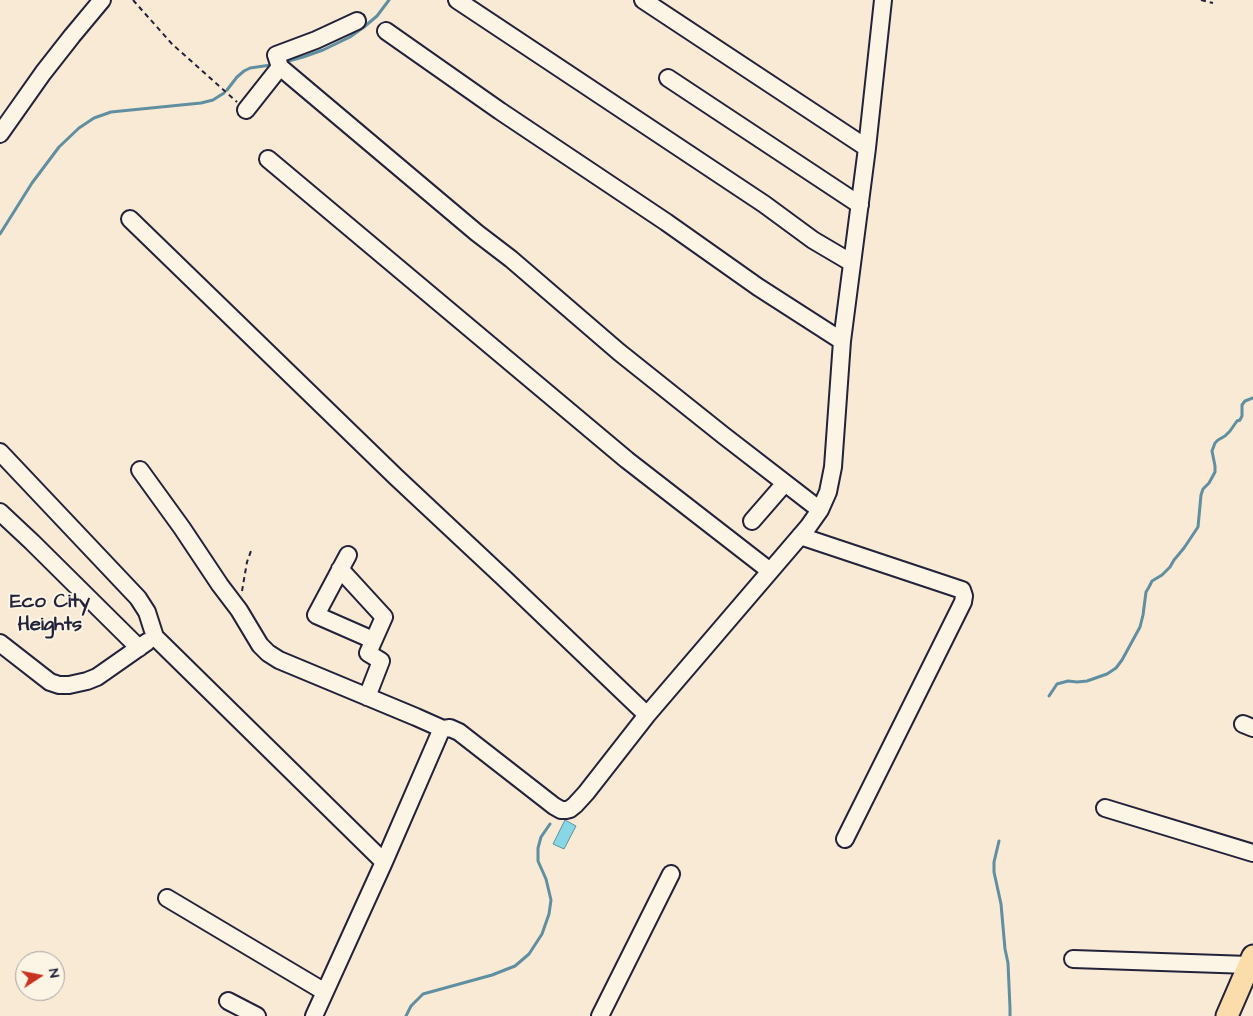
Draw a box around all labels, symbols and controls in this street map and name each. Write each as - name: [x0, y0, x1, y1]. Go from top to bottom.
- district label: Eco City Heights: [10, 591, 90, 638]
- north arrow: [15, 951, 65, 1001]
- text: N: [43, 967, 64, 980]

